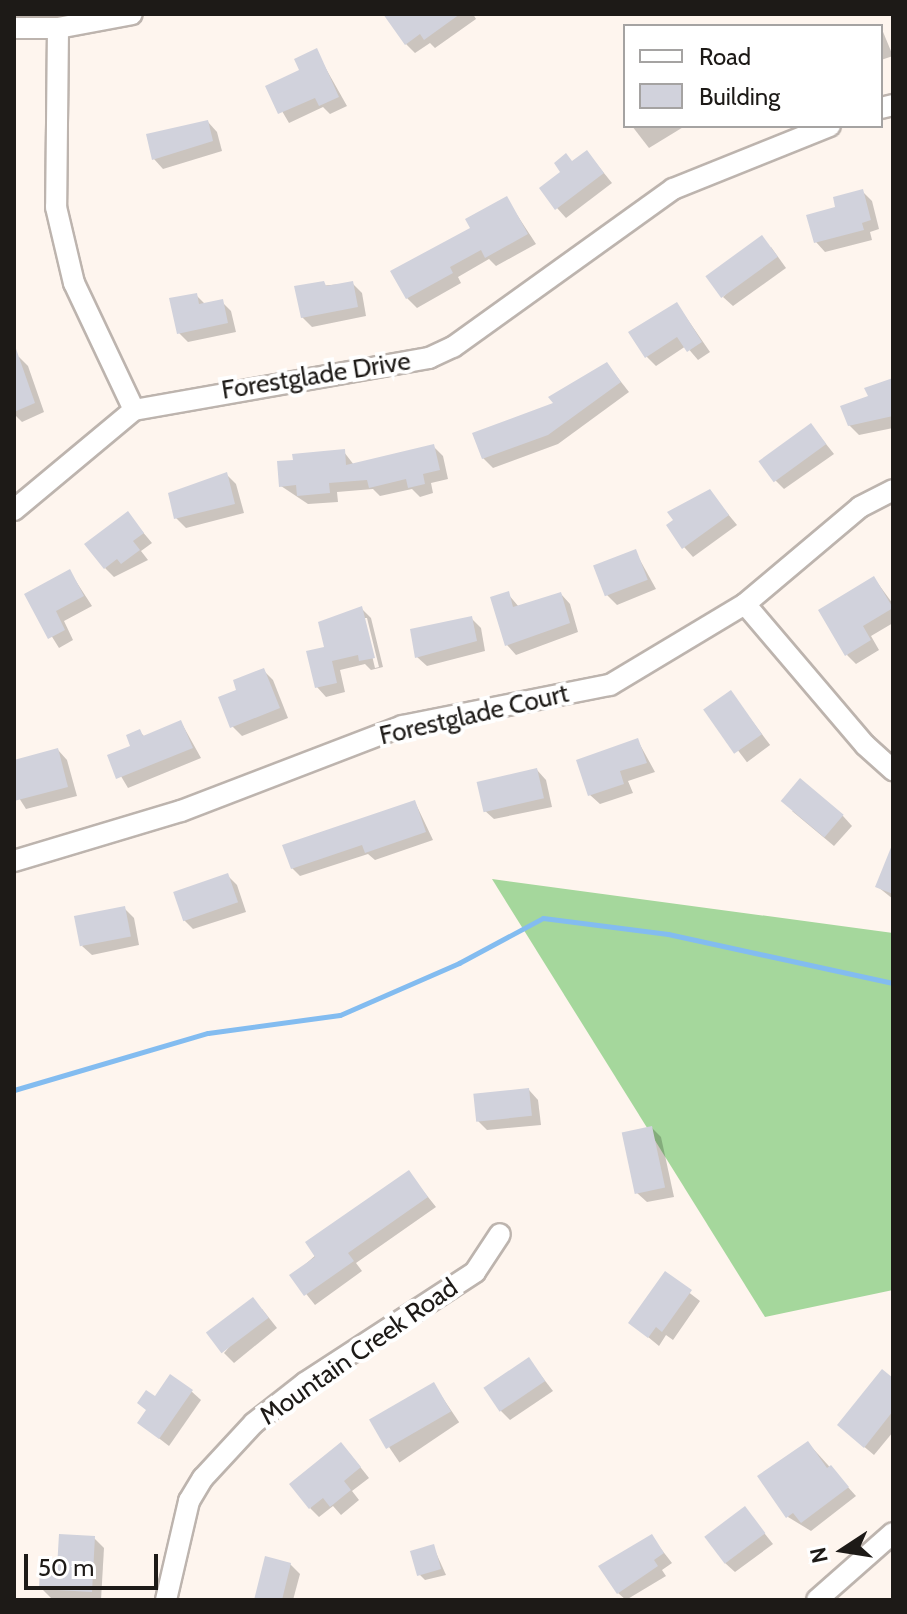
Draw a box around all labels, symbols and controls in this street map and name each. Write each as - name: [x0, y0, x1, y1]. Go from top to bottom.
- legend: [623, 24, 883, 128]
- text: Road: [699, 42, 751, 71]
- text: Building: [699, 82, 780, 111]
- street label: Forestglade Drive: [219, 346, 413, 406]
- street label: Forestglade Court: [376, 678, 572, 752]
- street label: Mountain Creek Road: [254, 1272, 464, 1432]
- north arrow: [803, 1510, 883, 1590]
- scale bar: [28, 1538, 162, 1588]
- text: N: [804, 1545, 834, 1566]
- text: 50 m: [38, 1553, 94, 1582]

